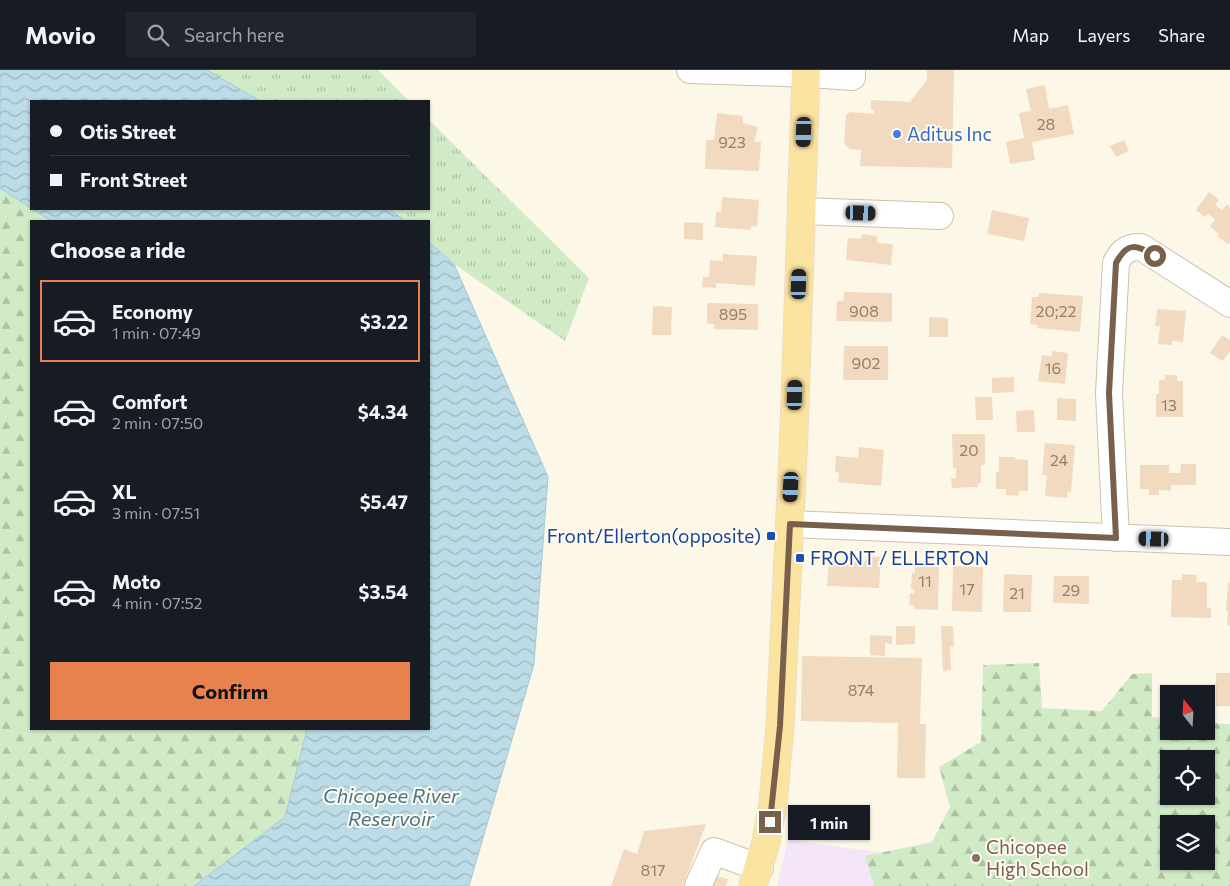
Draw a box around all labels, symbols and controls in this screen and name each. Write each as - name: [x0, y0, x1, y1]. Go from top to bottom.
- search box: [126, 12, 476, 57]
- text: Movio: [25, 20, 96, 49]
- icon: search: [144, 21, 172, 49]
- text: Search here: [184, 23, 284, 46]
- text: Map: [1012, 24, 1049, 46]
- text: Layers: [1077, 24, 1130, 46]
- text: Share: [1158, 24, 1205, 46]
- house number: 28: [1037, 114, 1055, 133]
- car: [795, 117, 812, 147]
- text: Otis Street: [80, 120, 176, 143]
- place label: Aditus Inc: [907, 122, 992, 145]
- marker: Aditus Inc: [891, 128, 903, 140]
- house number: 923: [718, 132, 746, 151]
- text: Front Street: [80, 168, 187, 191]
- car: [845, 205, 876, 221]
- text: Choose a ride: [50, 236, 185, 263]
- route start: [1144, 245, 1166, 267]
- car: [790, 269, 807, 299]
- icon: car: [52, 299, 97, 344]
- text: Economy: [112, 300, 193, 323]
- house number: 908: [849, 301, 879, 320]
- house number: 20;22: [1036, 301, 1077, 320]
- house number: 895: [719, 304, 747, 323]
- text: $3.22: [360, 310, 408, 333]
- text: 1 min · 07:49: [112, 323, 201, 342]
- house number: 902: [852, 353, 881, 372]
- house number: 16: [1045, 358, 1061, 377]
- car: [786, 380, 803, 410]
- icon: car: [52, 389, 97, 434]
- text: Comfort: [112, 390, 188, 413]
- house number: 13: [1161, 395, 1177, 414]
- text: $4.34: [358, 400, 408, 423]
- text: 2 min · 07:50: [112, 413, 203, 432]
- house number: 20: [959, 440, 979, 459]
- house number: 24: [1050, 450, 1068, 469]
- car: [782, 472, 799, 502]
- icon: car: [52, 479, 97, 524]
- text: XL: [112, 480, 137, 503]
- text: $5.47: [360, 490, 408, 513]
- text: 3 min · 07:51: [112, 503, 200, 522]
- place label: Front/Ellerton(opposite): [547, 524, 761, 547]
- marker: Front/Ellerton(opposite): [765, 530, 777, 542]
- car: [1138, 531, 1169, 547]
- place label: FRONT / ELLERTON: [810, 546, 989, 569]
- marker: FRONT / ELLERTON: [794, 552, 806, 564]
- icon: car: [52, 569, 97, 614]
- text: Moto: [112, 570, 161, 593]
- house number: 11: [918, 571, 932, 590]
- house number: 17: [959, 579, 975, 598]
- text: $3.54: [359, 580, 408, 603]
- house number: 29: [1062, 580, 1080, 599]
- house number: 21: [1009, 583, 1025, 602]
- text: 4 min · 07:52: [112, 593, 202, 612]
- button: Confirm: [50, 662, 410, 720]
- house number: 874: [848, 680, 875, 699]
- north arrow: [1160, 685, 1215, 740]
- map controls: [1160, 685, 1215, 870]
- button: locate: [1160, 750, 1215, 805]
- water label: Chicopee River Reservoir: [323, 783, 460, 830]
- callout: 1 min: [788, 804, 870, 840]
- route end: [759, 811, 781, 833]
- text: 1 min: [810, 813, 848, 832]
- button: layers: [1160, 815, 1215, 870]
- place label: Chicopee High School: [986, 835, 1089, 880]
- marker: Chicopee High School: [970, 852, 982, 864]
- house number: 817: [641, 860, 666, 879]

